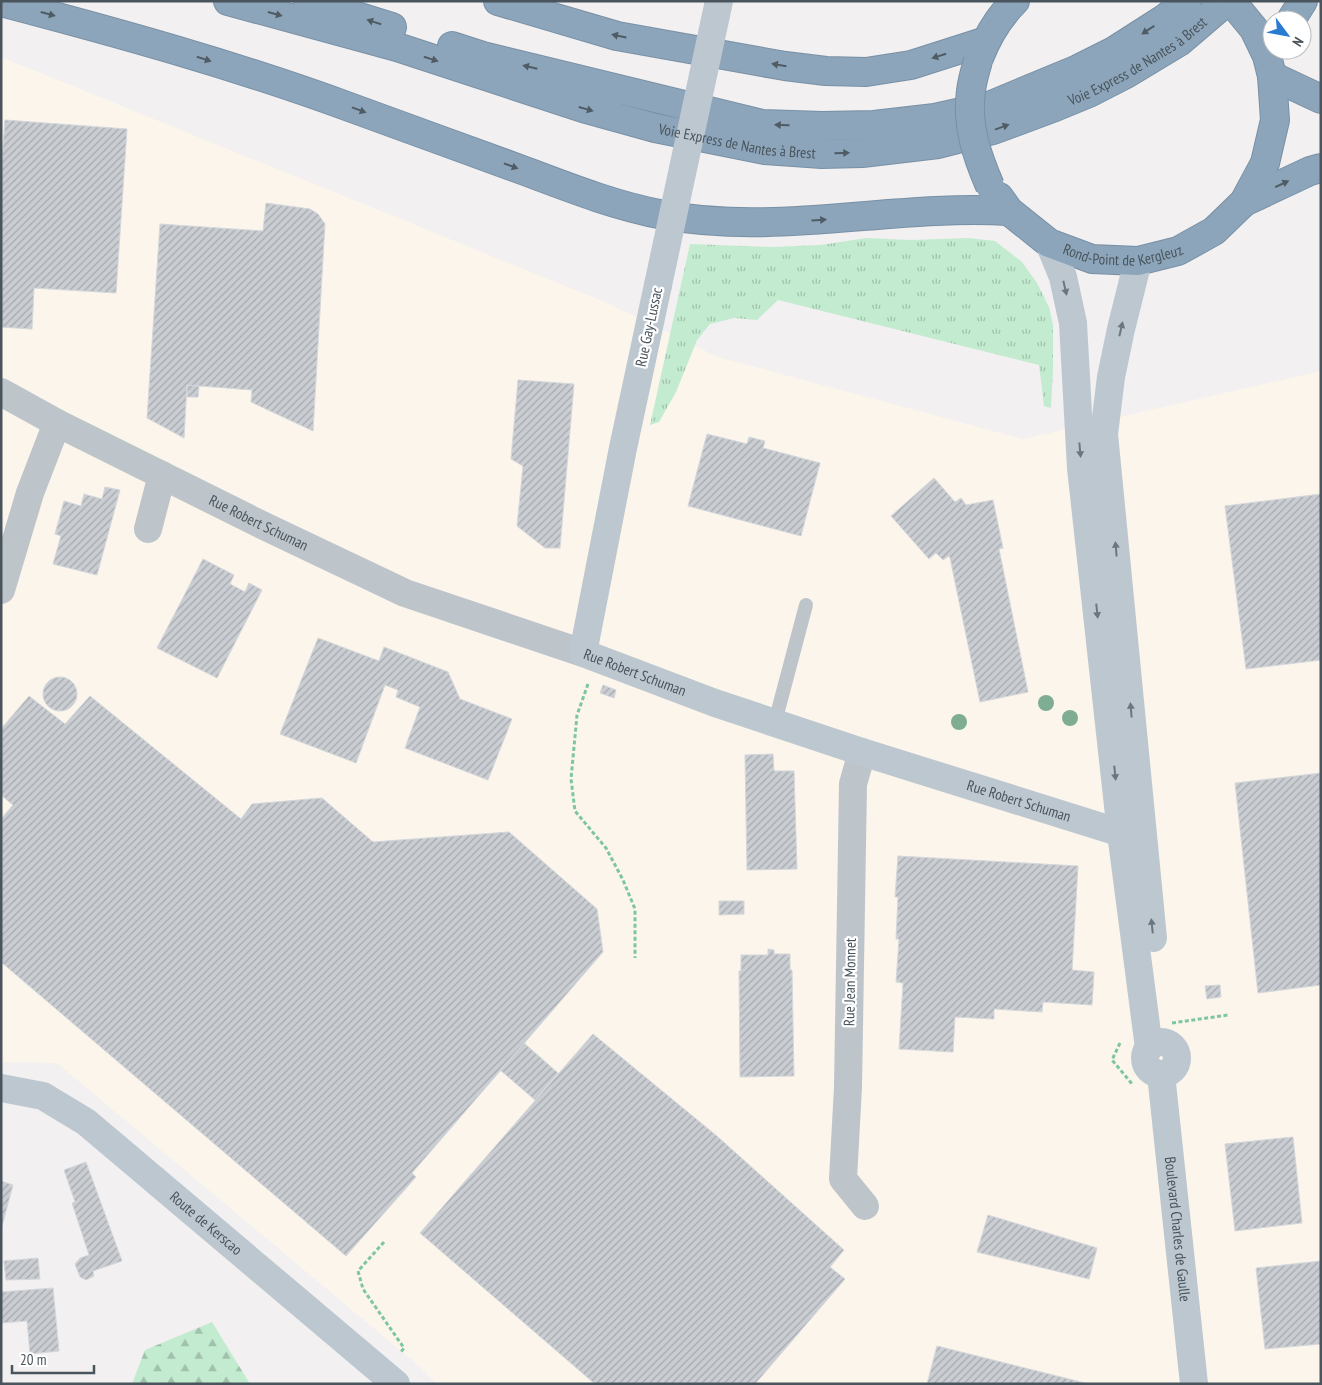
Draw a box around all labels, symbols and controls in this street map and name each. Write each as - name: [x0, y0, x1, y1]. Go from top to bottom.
- one-way arrow: [41, 10, 56, 18]
- one-way arrow: [268, 10, 283, 18]
- north arrow: [1262, 10, 1312, 60]
- street label: Voie Express de Nantes à Brest: [1064, 12, 1211, 110]
- one-way arrow: [366, 17, 381, 25]
- one-way arrow: [1141, 25, 1154, 34]
- one-way arrow: [612, 32, 627, 40]
- text: N: [1288, 34, 1308, 50]
- one-way arrow: [932, 52, 947, 60]
- one-way arrow: [424, 55, 439, 63]
- one-way arrow: [197, 56, 212, 64]
- one-way arrow: [771, 60, 787, 68]
- one-way arrow: [522, 63, 537, 71]
- one-way arrow: [578, 105, 593, 113]
- one-way arrow: [352, 106, 367, 114]
- street label: Voie Express de Nantes à Brest: [656, 119, 816, 163]
- one-way arrow: [774, 120, 790, 128]
- one-way arrow: [994, 123, 1009, 130]
- one-way arrow: [834, 149, 850, 157]
- one-way arrow: [504, 162, 519, 170]
- one-way arrow: [1275, 180, 1289, 188]
- one-way arrow: [812, 216, 828, 224]
- street label: Rond-Point de Kergleuz: [1061, 239, 1186, 270]
- one-way arrow: [1061, 281, 1069, 296]
- street label: Rue Gay-Lussac: [631, 285, 666, 368]
- one-way arrow: [1117, 322, 1125, 337]
- one-way arrow: [1076, 442, 1084, 458]
- street label: Rue Robert Schuman: [206, 490, 311, 555]
- one-way arrow: [1112, 540, 1120, 556]
- one-way arrow: [1093, 604, 1101, 620]
- street label: Rue Robert Schuman: [581, 644, 689, 700]
- one-way arrow: [1126, 702, 1134, 718]
- one-way arrow: [1111, 765, 1119, 781]
- street label: Rue Robert Schuman: [965, 775, 1073, 826]
- one-way arrow: [1148, 918, 1156, 934]
- street label: Rue Jean Monnet: [839, 938, 860, 1026]
- street label: Boulevard Charles de Gaulle: [1161, 1156, 1195, 1303]
- street label: Route de Kerscao: [166, 1187, 246, 1259]
- scale bar: [12, 1342, 95, 1374]
- text: 20 m: [20, 1350, 46, 1369]

